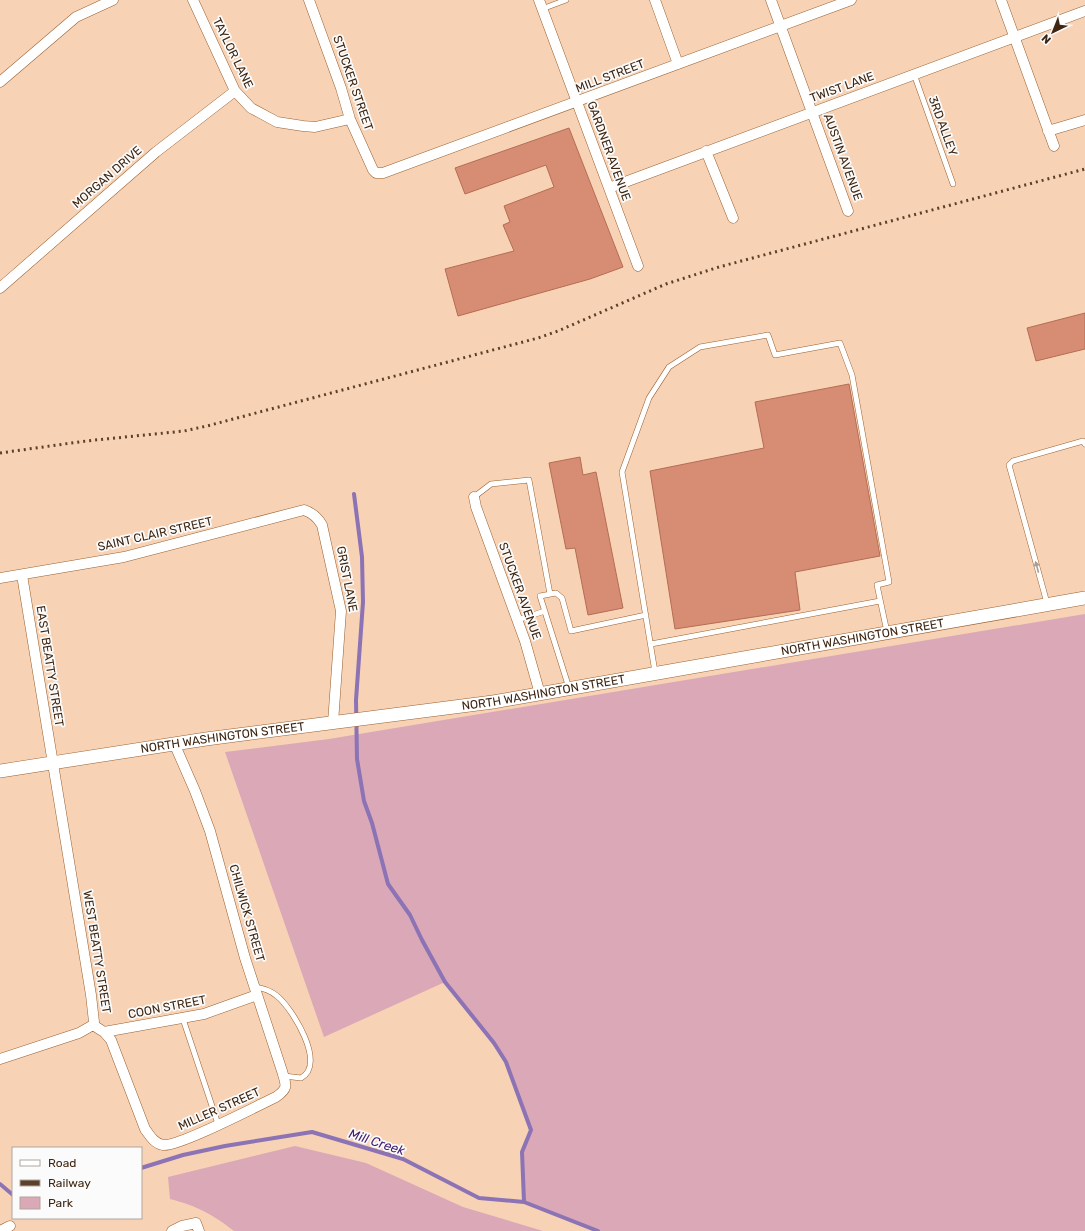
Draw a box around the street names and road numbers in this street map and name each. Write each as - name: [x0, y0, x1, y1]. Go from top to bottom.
- street label: TAYLOR LANE: [210, 15, 256, 91]
- street label: STUCKER STREET: [330, 34, 376, 132]
- street label: MILL STREET: [574, 56, 646, 96]
- street label: TWIST LANE: [808, 69, 876, 105]
- street label: 3RD ALLEY: [926, 94, 960, 158]
- street label: GARDNER AVENUE: [584, 99, 634, 203]
- street label: AUSTIN AVENUE: [821, 112, 865, 202]
- street label: MORGAN DRIVE: [69, 143, 145, 211]
- street label: SAINT CLAIR STREET: [96, 514, 214, 554]
- street label: STUCKER AVENUE: [496, 541, 544, 641]
- street label: GRIST LANE: [334, 545, 360, 613]
- street label: EAST BEATTY STREET: [34, 604, 67, 728]
- street label: NORTH WASHINGTON STREET: [780, 616, 945, 658]
- street label: NORTH WASHINGTON STREET: [461, 672, 626, 713]
- street label: NORTH WASHINGTON STREET: [140, 719, 305, 756]
- street label: CHILWICK STREET: [226, 863, 268, 963]
- street label: WEST BEATTY STREET: [80, 890, 114, 1014]
- street label: COON STREET: [127, 993, 207, 1021]
- street label: MILLER STREET: [176, 1085, 262, 1133]

